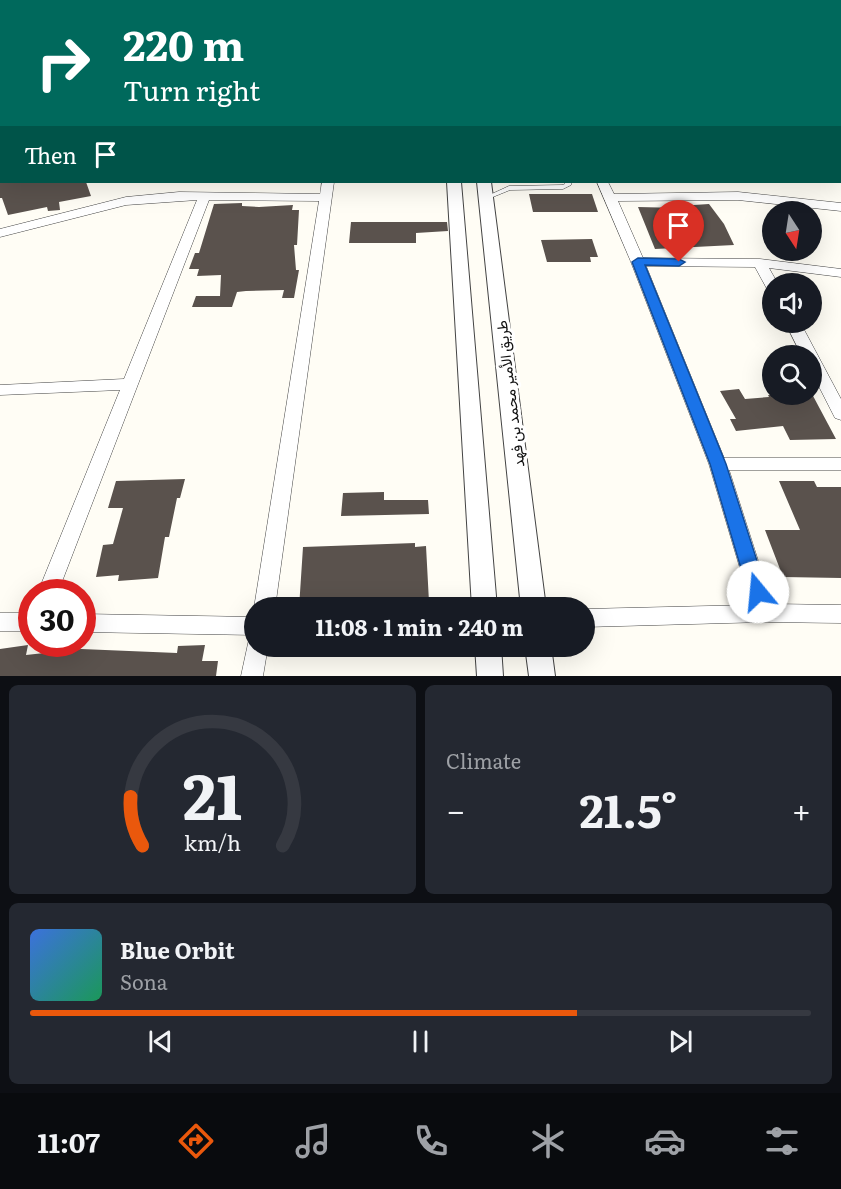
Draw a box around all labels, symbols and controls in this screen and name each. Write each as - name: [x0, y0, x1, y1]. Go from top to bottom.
- text: 220 m: [123, 12, 244, 74]
- icon: right: [24, 24, 102, 102]
- text: Turn right: [123, 69, 260, 109]
- text: Then: [24, 138, 77, 171]
- icon: arrive: [89, 138, 122, 171]
- pin: [653, 200, 704, 262]
- north arrow: [762, 201, 822, 261]
- map controls: [762, 201, 822, 405]
- icon: arrive: [662, 209, 695, 242]
- button: sound: [762, 273, 822, 333]
- street label: طريق الأمير محمد بن فهد: [489, 319, 529, 469]
- button: search: [762, 345, 822, 405]
- position arrow: [726, 560, 790, 624]
- speed limit sign: 30: [18, 579, 96, 657]
- text: 11:08 · 1 min · 240 m: [316, 610, 523, 643]
- text: Climate: [446, 745, 521, 775]
- text: 21: [183, 747, 242, 839]
- text: 21.5°: [580, 775, 677, 842]
- text: −: [446, 784, 465, 833]
- text: +: [792, 784, 811, 833]
- text: km/h: [184, 827, 241, 859]
- text: Blue Orbit: [120, 933, 235, 966]
- text: Sona: [120, 966, 168, 996]
- icon: previous: [144, 1025, 177, 1058]
- icon: pause: [404, 1025, 437, 1058]
- icon: next: [664, 1025, 697, 1058]
- icon: directions: [175, 1120, 217, 1162]
- icon: music: [292, 1120, 334, 1162]
- icon: phone: [410, 1120, 452, 1162]
- icon: climate: [527, 1120, 569, 1162]
- icon: car: [644, 1120, 686, 1162]
- icon: filters: [761, 1120, 803, 1162]
- text: 11:07: [38, 1121, 100, 1161]

